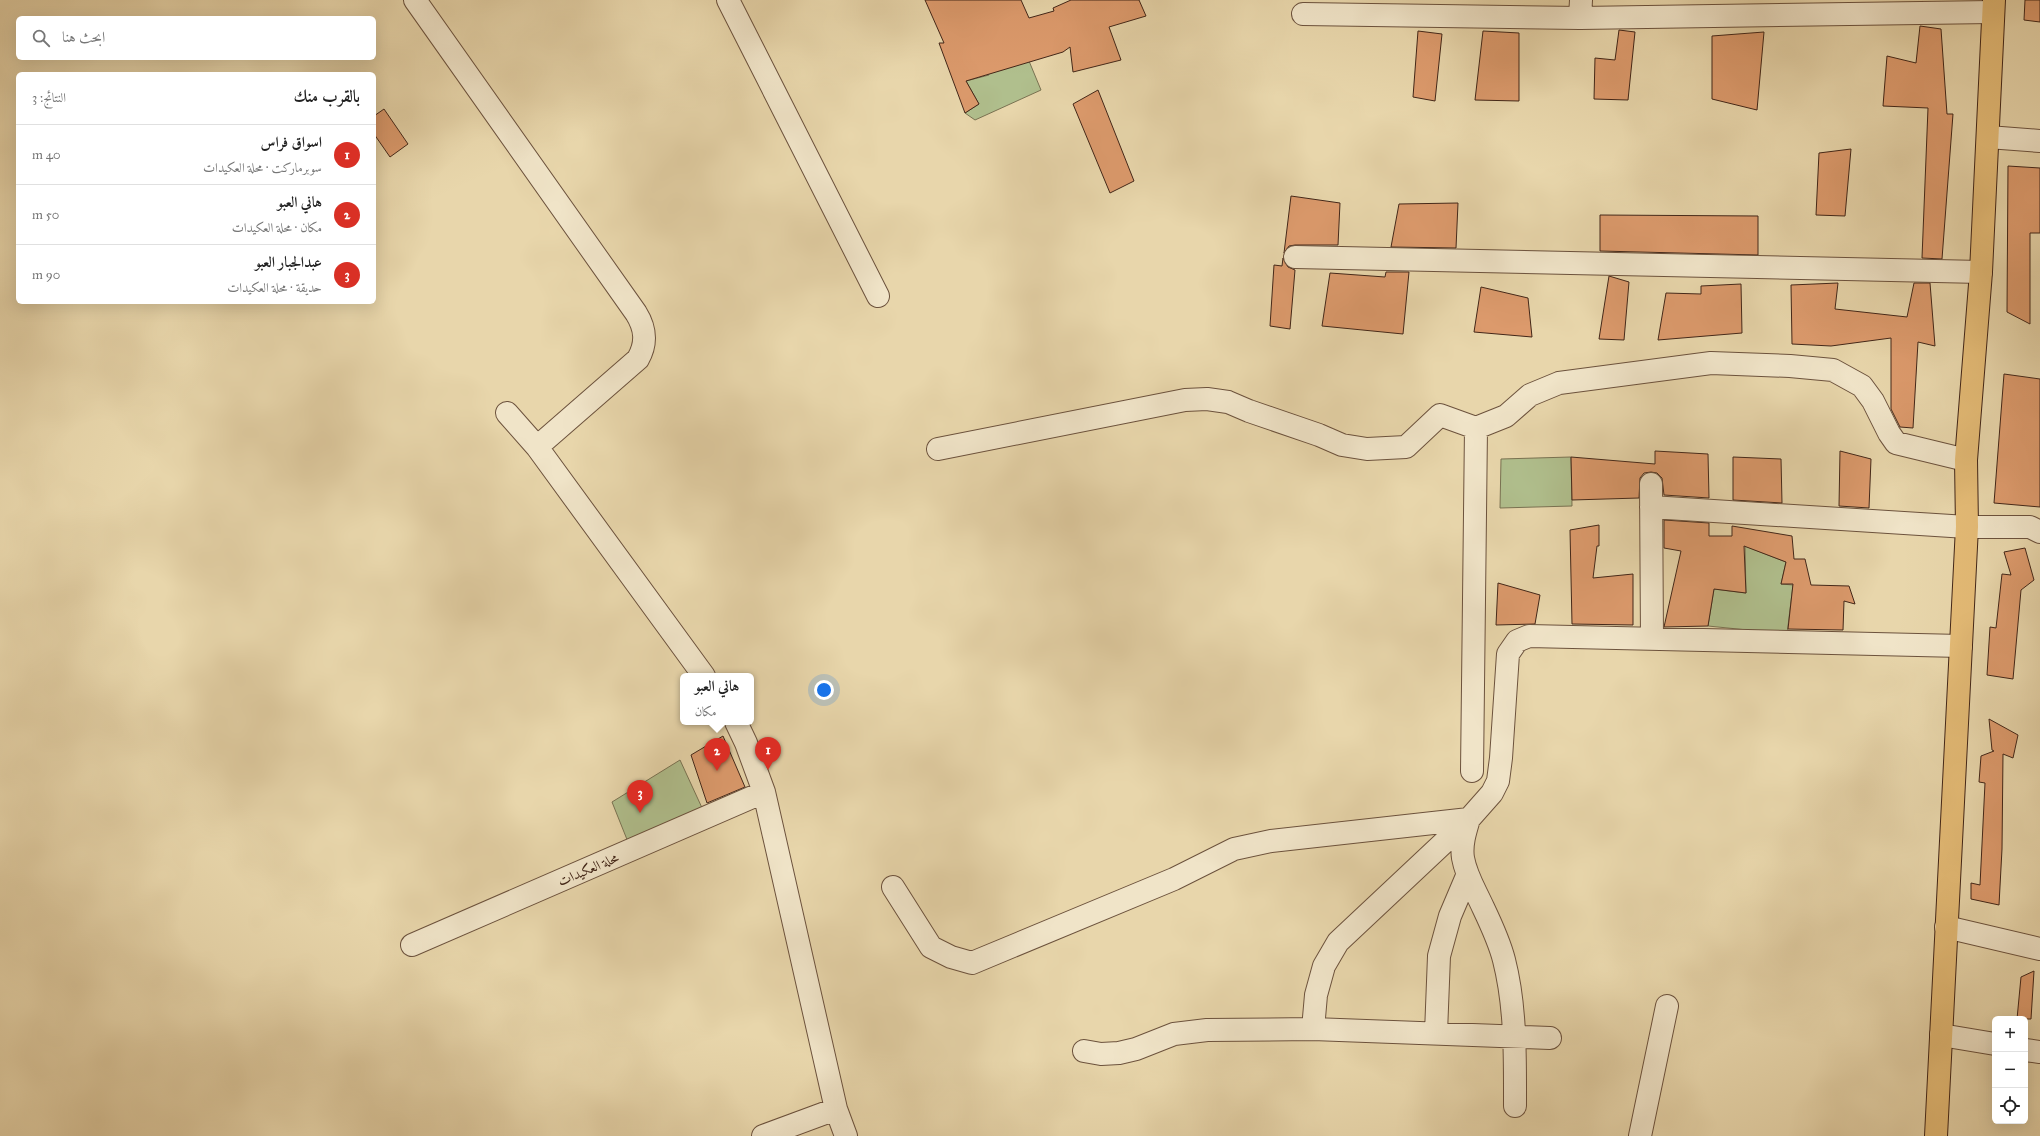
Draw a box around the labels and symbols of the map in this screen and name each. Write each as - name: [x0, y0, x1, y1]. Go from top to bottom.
- your location: [814, 680, 834, 700]
- pin: 1: [755, 737, 781, 770]
- pin: 2: [704, 738, 730, 771]
- pin: 3: [627, 780, 653, 813]
- street label: محلة العكيدات: [555, 849, 622, 890]

